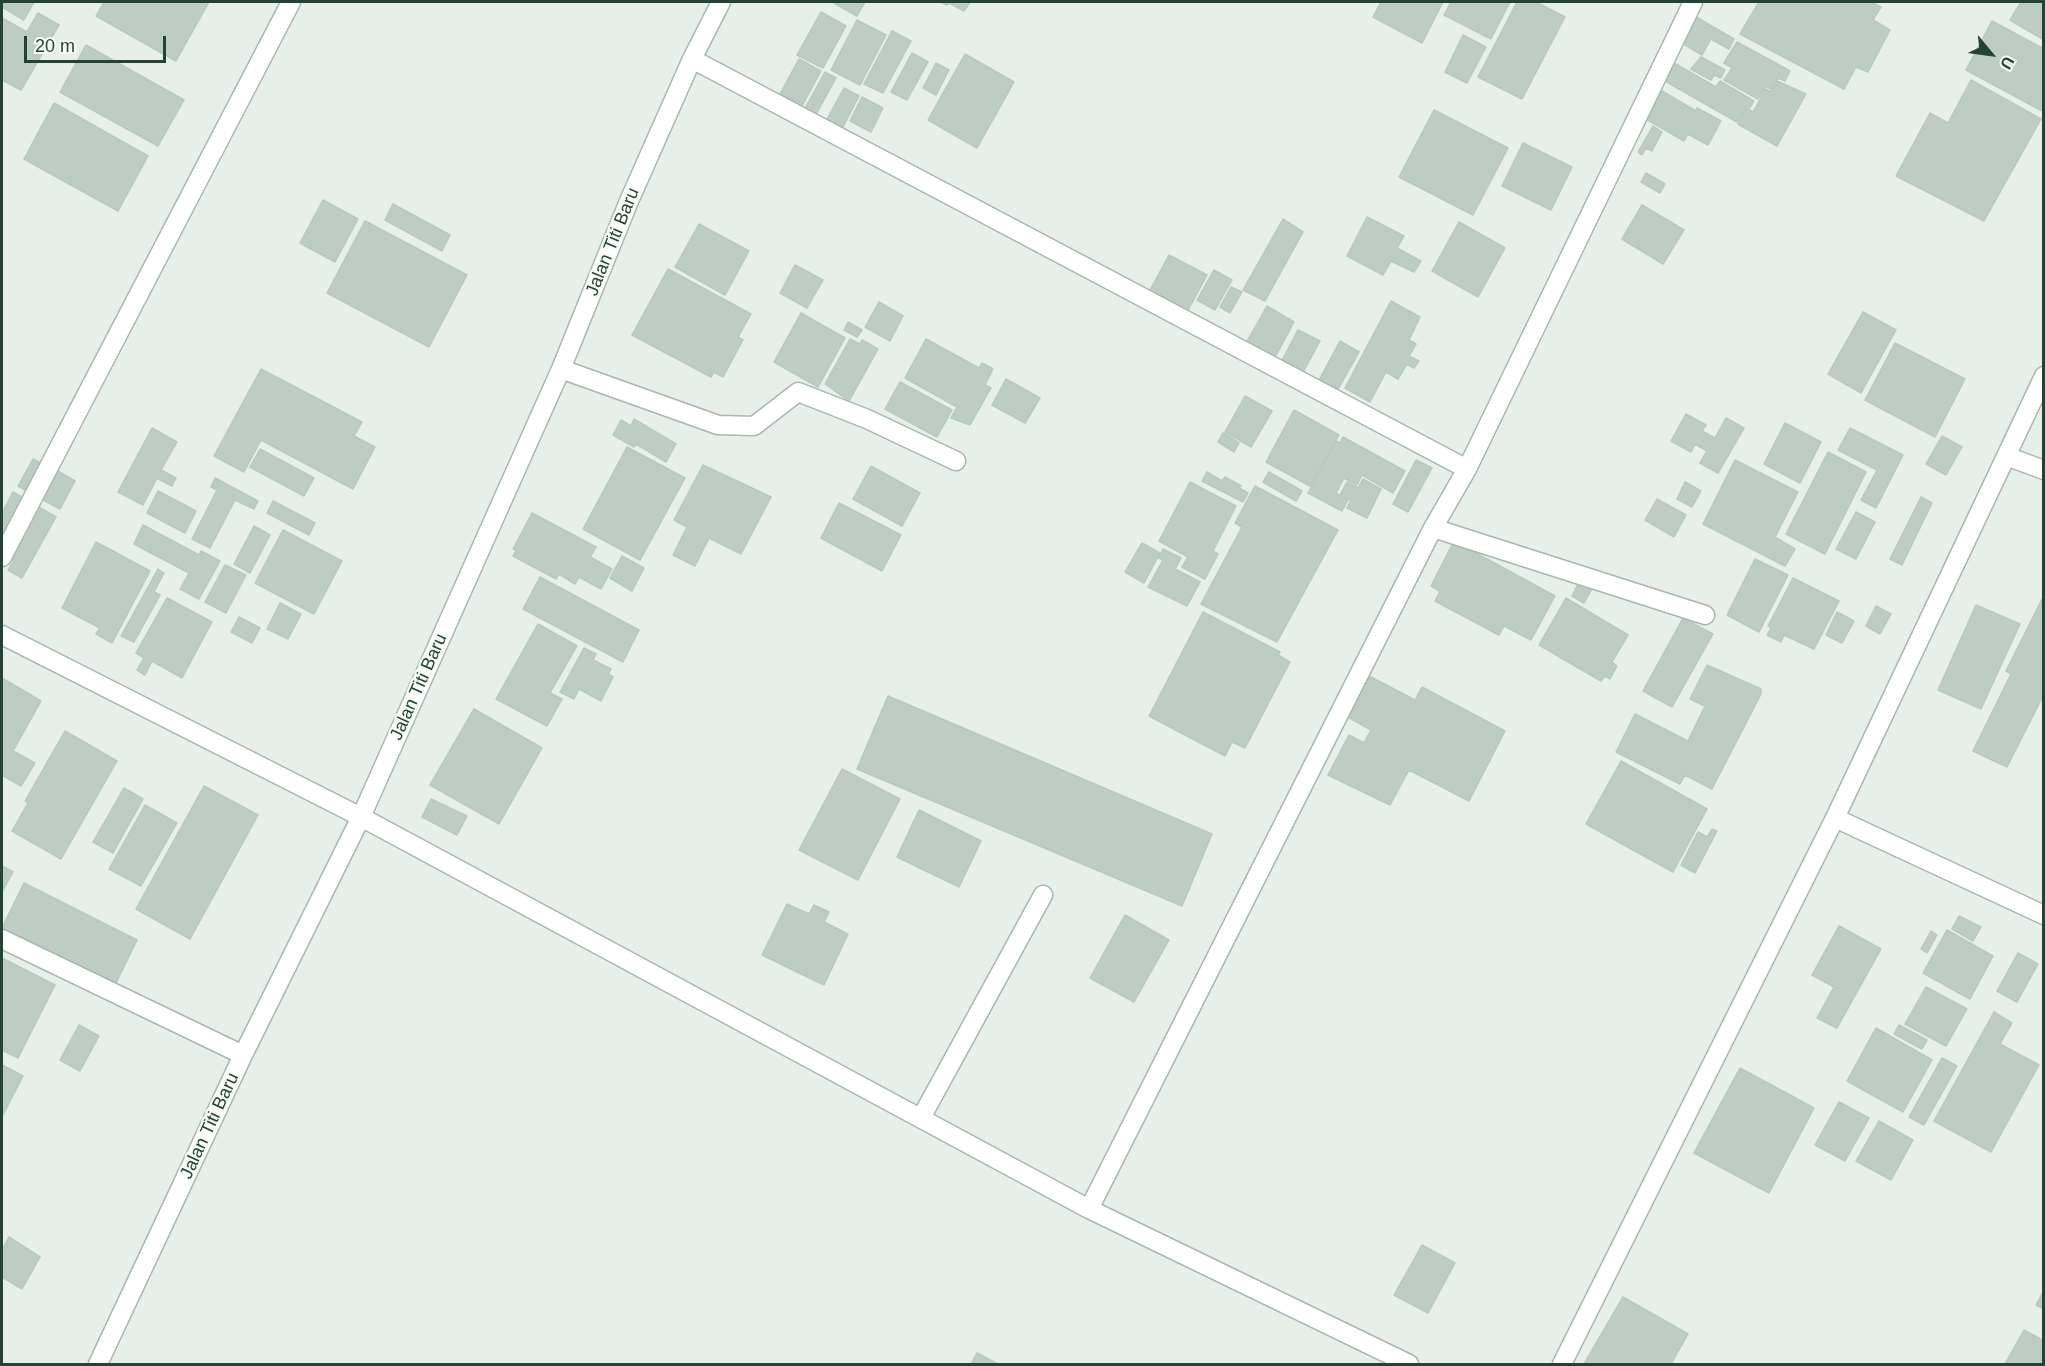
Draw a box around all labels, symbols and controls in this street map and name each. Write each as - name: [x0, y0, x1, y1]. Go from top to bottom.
- scale bar: [27, 24, 170, 62]
- north arrow: [1961, 24, 2021, 84]
- text: 20 m: [35, 36, 75, 56]
- text: U: [1997, 54, 2017, 72]
- street label: Jalan Titi Baru: [582, 185, 644, 299]
- street label: Jalan Titi Baru: [386, 630, 452, 744]
- street label: Jalan Titi Baru: [176, 1070, 244, 1182]

